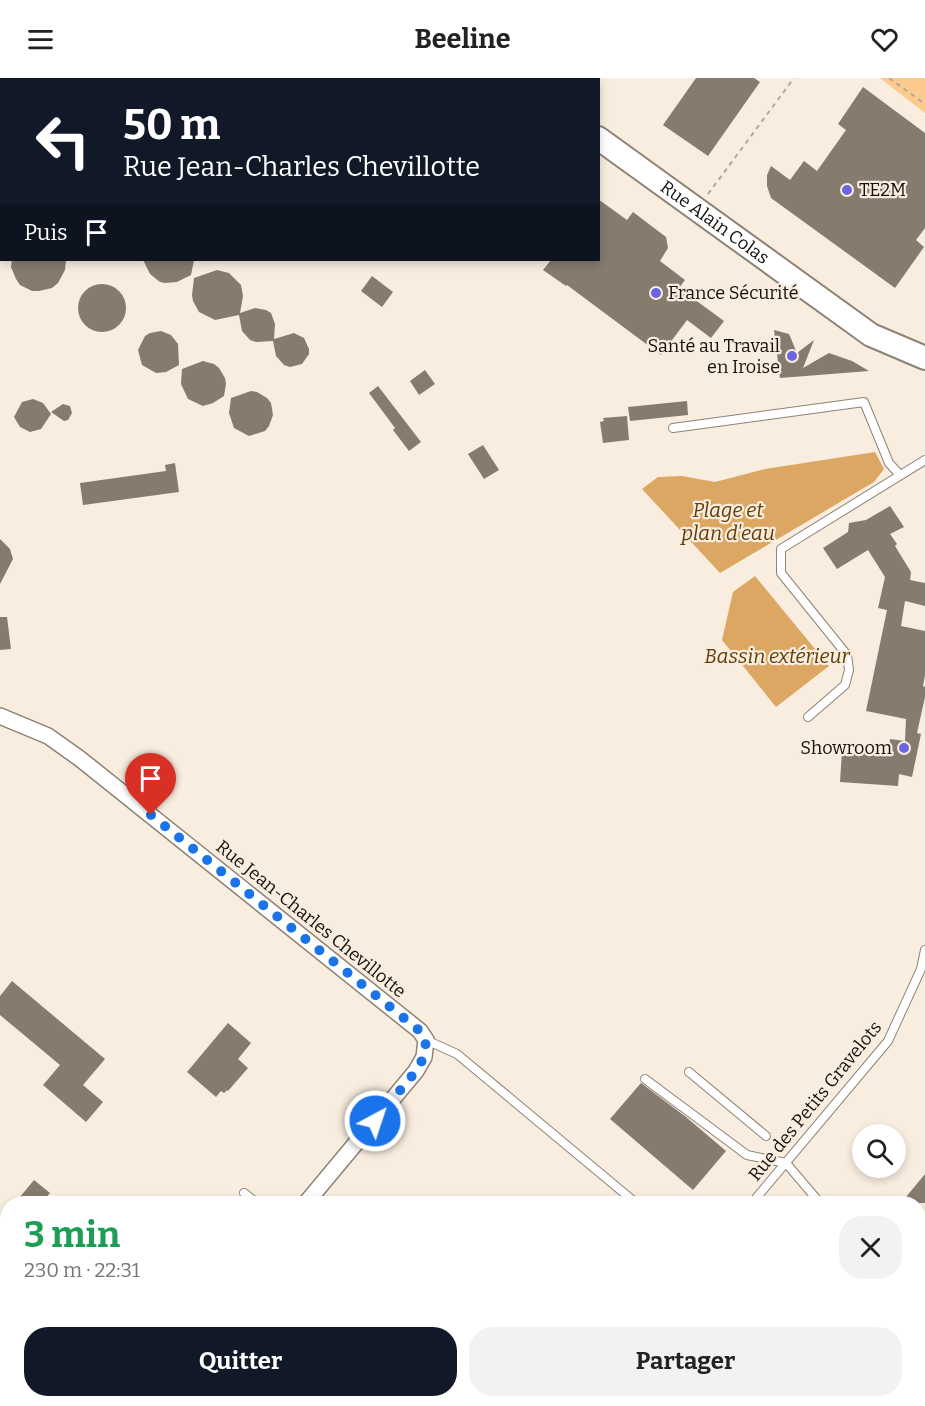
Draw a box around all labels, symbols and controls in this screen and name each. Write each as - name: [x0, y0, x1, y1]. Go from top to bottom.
- icon: menu: [24, 23, 57, 56]
- text: Beeline: [414, 23, 511, 55]
- icon: heart: [868, 23, 901, 56]
- text: 50 m: [123, 100, 220, 150]
- icon: left: [24, 102, 102, 180]
- text: Rue Jean-Charles Chevillotte: [123, 151, 480, 183]
- street label: Rue Alain Colas: [656, 176, 773, 269]
- place label: TE2M: [859, 179, 906, 201]
- marker: TE2M: [840, 183, 854, 197]
- icon: arrive: [80, 216, 113, 249]
- text: Puis: [24, 219, 68, 246]
- place label: France Sécurité: [668, 282, 799, 304]
- marker: France Sécurité: [649, 286, 663, 300]
- place label: Santé au Travail en Iroise: [648, 335, 780, 378]
- marker: Santé au Travail en Iroise: [785, 349, 799, 363]
- water label: Plage et plan d'eau: [679, 498, 775, 545]
- water label: Bassin extérieur: [704, 644, 851, 668]
- place label: Showroom: [800, 737, 892, 759]
- marker: Showroom: [897, 741, 911, 755]
- pin: [125, 753, 176, 815]
- icon: arrive: [134, 762, 167, 795]
- street label: Rue Jean-Charles Chevillotte: [212, 836, 410, 1002]
- street label: Rue des Petits Gravelots: [744, 1017, 886, 1185]
- position arrow: [343, 1089, 407, 1153]
- map controls: [852, 1124, 906, 1178]
- button: search: [852, 1124, 906, 1178]
- text: 3 min: [24, 1213, 120, 1257]
- button: close: [839, 1216, 902, 1279]
- text: 230 m · 22:31: [24, 1258, 140, 1282]
- button: Quitter: [24, 1327, 457, 1396]
- button: Partager: [469, 1327, 902, 1396]

